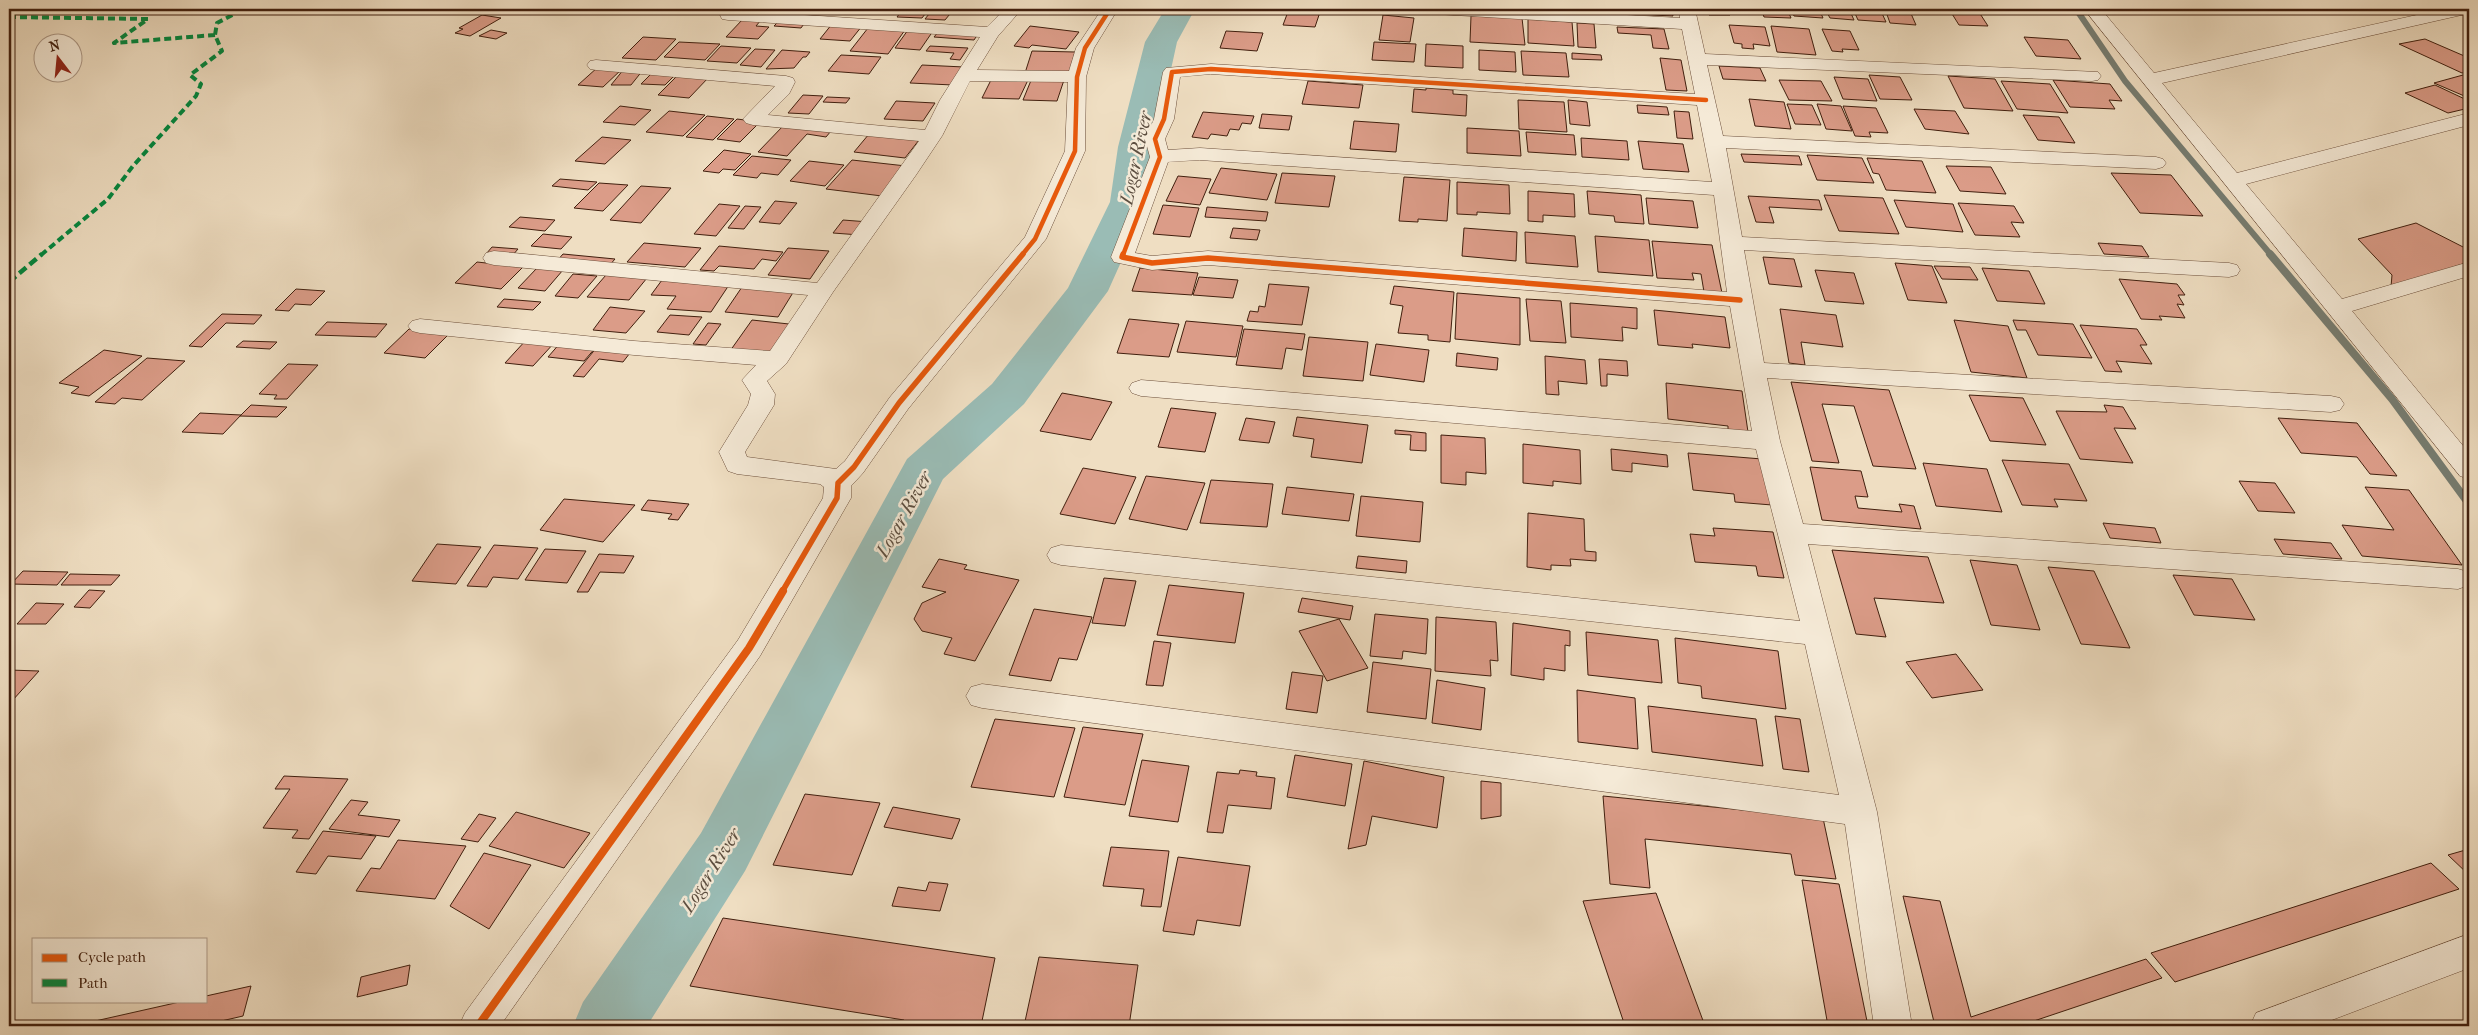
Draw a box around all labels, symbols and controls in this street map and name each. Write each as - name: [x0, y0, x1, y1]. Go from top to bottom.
- north arrow: [32, 32, 82, 82]
- text: N: [47, 36, 62, 56]
- water label: Logar River: [1115, 108, 1157, 209]
- water label: Logar River: [870, 466, 937, 563]
- water label: Logar River: [675, 823, 746, 918]
- legend: [32, 938, 208, 1002]
- text: Cycle path: [78, 948, 146, 966]
- text: Path: [78, 974, 108, 992]

